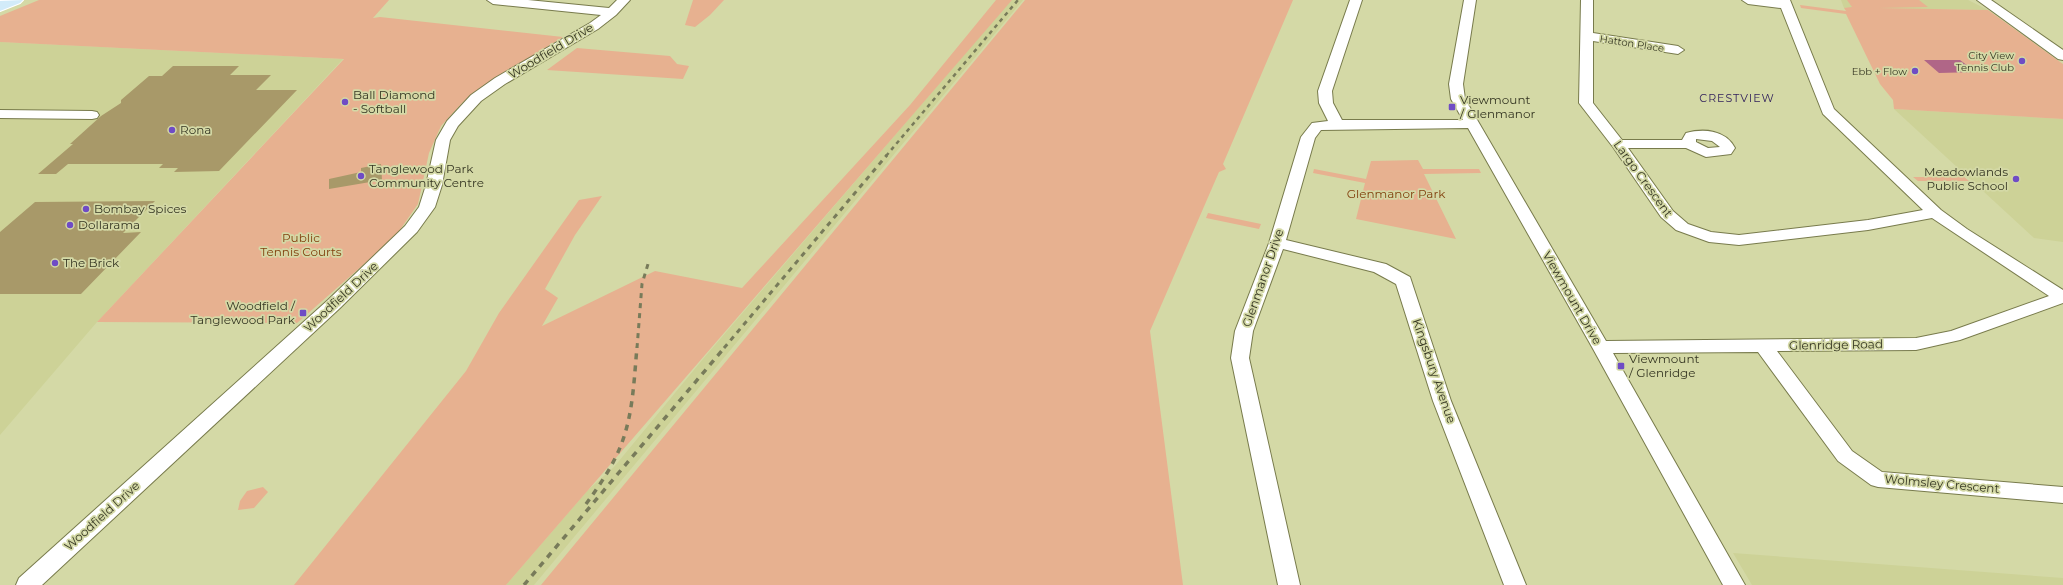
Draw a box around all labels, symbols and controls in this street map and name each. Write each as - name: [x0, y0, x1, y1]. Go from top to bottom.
- street label: Woodfield Drive: [506, 19, 596, 82]
- street label: Hatton Place: [1599, 32, 1665, 55]
- place label: City View Tennis Club: [1956, 49, 2014, 74]
- marker: City View Tennis Club: [2017, 56, 2027, 66]
- place label: Ebb + Flow: [1852, 65, 1907, 78]
- marker: Ebb + Flow: [1910, 66, 1920, 76]
- place label: Ball Diamond - Softball: [353, 87, 435, 116]
- district label: CRESTVIEW: [1699, 91, 1775, 105]
- place label: Viewmount / Glenmanor: [1459, 92, 1535, 121]
- marker: Ball Diamond - Softball: [340, 97, 350, 107]
- marker: Viewmount / Glenmanor: [1447, 102, 1457, 112]
- place label: Rona: [180, 122, 211, 137]
- marker: Rona: [167, 125, 177, 135]
- street label: Largo Crescent: [1611, 138, 1676, 220]
- place label: Tanglewood Park Community Centre: [369, 161, 484, 190]
- place label: Meadowlands Public School: [1924, 164, 2008, 193]
- marker: Tanglewood Park Community Centre: [356, 171, 366, 181]
- marker: Meadowlands Public School: [2011, 174, 2021, 184]
- park label: Glenmanor Park: [1347, 186, 1446, 201]
- place label: Bombay Spices: [94, 201, 187, 216]
- marker: Bombay Spices: [81, 204, 91, 214]
- place label: Dollarama: [78, 217, 140, 232]
- marker: Dollarama: [65, 220, 75, 230]
- street label: Glenmanor Drive: [1239, 227, 1286, 329]
- park label: Public Tennis Courts: [260, 230, 342, 259]
- street label: Viewmount Drive: [1540, 249, 1605, 347]
- place label: The Brick: [63, 255, 120, 270]
- marker: The Brick: [50, 258, 60, 268]
- street label: Woodfield Drive: [300, 258, 381, 335]
- place label: Woodfield / Tanglewood Park: [191, 298, 296, 327]
- marker: Woodfield / Tanglewood Park: [298, 308, 308, 318]
- street label: Kingsbury Avenue: [1410, 316, 1459, 425]
- street label: Glenridge Road: [1789, 336, 1883, 353]
- place label: Viewmount / Glenridge: [1628, 351, 1700, 380]
- marker: Viewmount / Glenridge: [1616, 361, 1626, 371]
- street label: Wolmsley Crescent: [1884, 471, 2000, 496]
- street label: Woodfield Drive: [61, 478, 142, 553]

